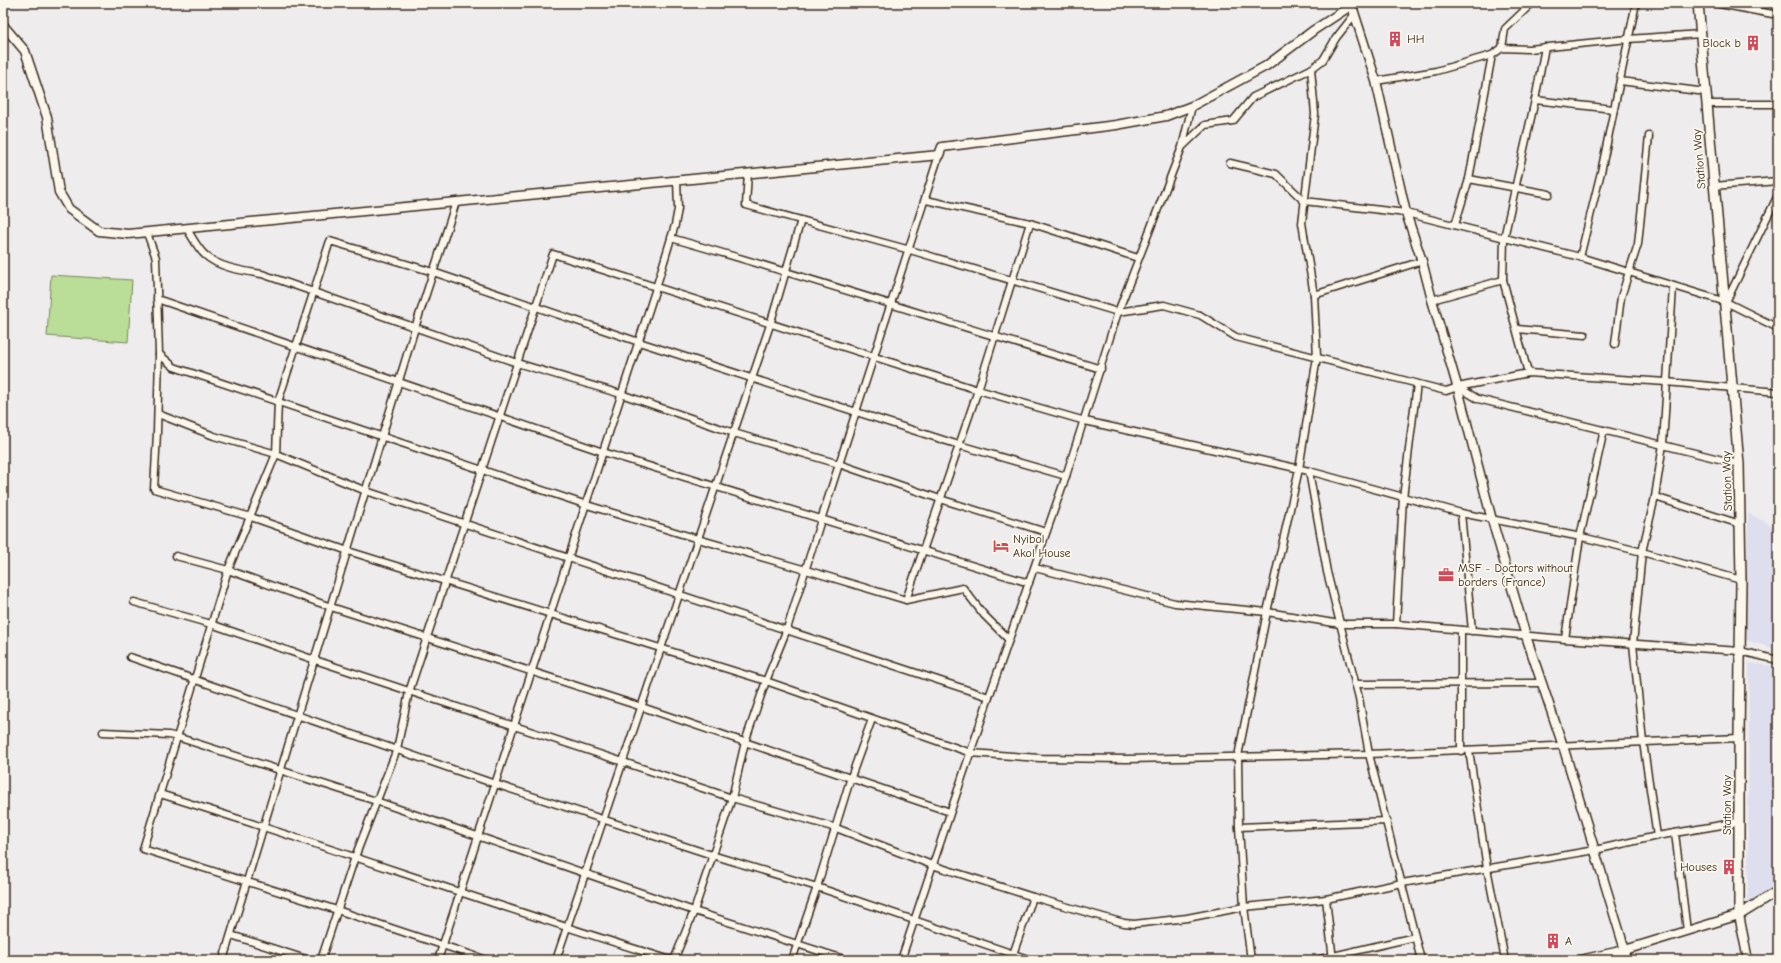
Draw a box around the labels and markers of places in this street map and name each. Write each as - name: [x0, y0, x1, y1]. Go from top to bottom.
- building icon: HH: [1386, 30, 1404, 48]
- place label: HH: [1407, 32, 1424, 46]
- building icon: Block b: [1744, 34, 1762, 52]
- place label: Block b: [1703, 36, 1741, 50]
- place label: Nyibol Akol House: [1013, 532, 1071, 560]
- hotel icon: Nyibol Akol House: [992, 537, 1010, 555]
- place label: MSF - Doctors without borders (France): [1458, 561, 1574, 589]
- office icon: MSF - Doctors without borders (France): [1437, 566, 1455, 584]
- building icon: Houses: [1720, 858, 1738, 876]
- place label: Houses: [1680, 860, 1717, 874]
- building icon: A: [1544, 932, 1562, 950]
- place label: A: [1565, 934, 1572, 948]

